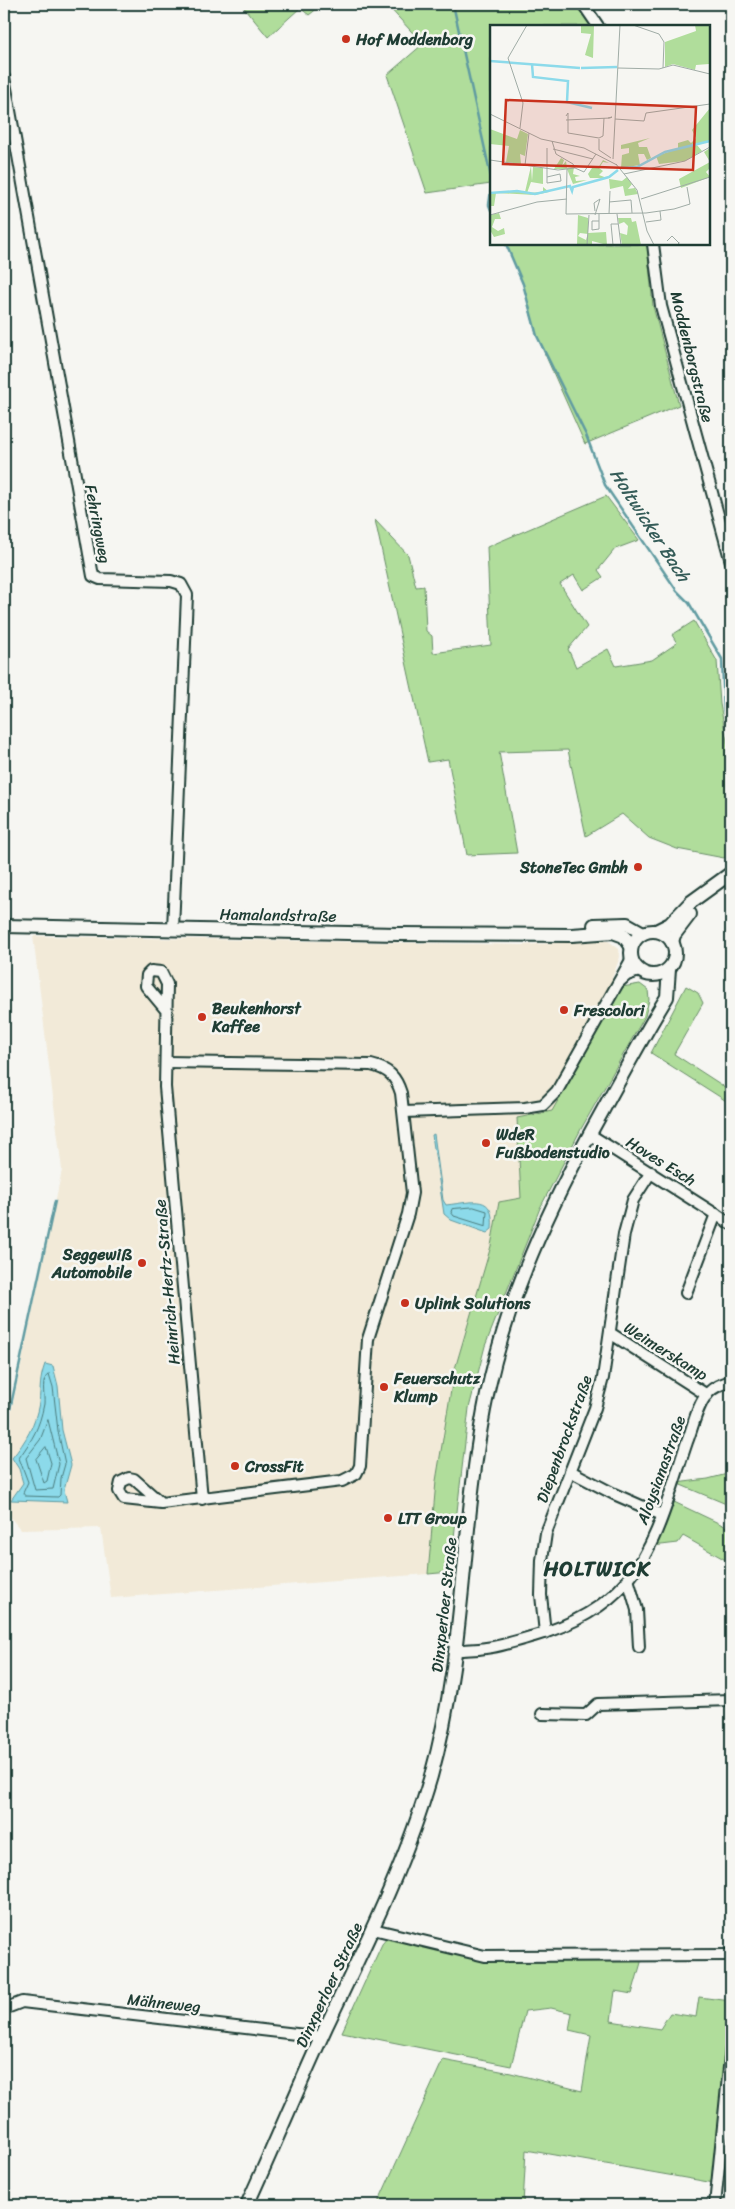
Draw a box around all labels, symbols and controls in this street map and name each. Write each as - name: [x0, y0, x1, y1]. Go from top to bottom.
- place label: Hof Moddenborg: [355, 25, 474, 54]
- inset map: [490, 25, 710, 245]
- marker: Hof Moddenborg: [340, 33, 352, 45]
- street label: Moddenborgstraße: [662, 288, 722, 426]
- water label: Holtwicker Bach: [601, 462, 700, 590]
- street label: Fehringweg: [76, 482, 120, 566]
- place label: StoneTec Gmbh: [519, 853, 629, 882]
- marker: StoneTec Gmbh: [632, 861, 644, 873]
- street label: Hamalandstraße: [219, 899, 337, 931]
- place label: Beukenhorst Kaffee: [211, 994, 302, 1041]
- place label: Frescolori: [573, 996, 646, 1025]
- marker: Frescolori: [558, 1004, 570, 1016]
- marker: Beukenhorst Kaffee: [196, 1011, 208, 1023]
- place label: WdeR Fußbodenstudio: [495, 1120, 610, 1167]
- street label: Hoves Esch: [620, 1128, 702, 1194]
- marker: WdeR Fußbodenstudio: [480, 1137, 492, 1149]
- street label: Heinrich-Hertz-Straße: [145, 1198, 189, 1366]
- place label: Seggewiß Automobile: [51, 1240, 133, 1287]
- marker: Seggewiß Automobile: [136, 1257, 148, 1269]
- place label: Uplink Solutions: [415, 1289, 531, 1318]
- marker: Uplink Solutions: [399, 1297, 411, 1309]
- street label: Weimerskamp: [618, 1313, 715, 1389]
- place label: Feuerschutz Klump: [393, 1364, 481, 1411]
- street label: Diepenbrockstraße: [527, 1371, 601, 1507]
- marker: Feuerschutz Klump: [378, 1381, 390, 1393]
- street label: Aloysianastraße: [627, 1411, 694, 1530]
- place label: CrossFit: [244, 1452, 304, 1481]
- marker: CrossFit: [229, 1460, 241, 1472]
- place label: LTT Group: [398, 1504, 467, 1533]
- marker: LTT Group: [382, 1512, 394, 1524]
- street label: Dinxperloer Straße: [422, 1536, 466, 1674]
- district label: HOLTWICK: [543, 1550, 652, 1588]
- street label: Dinxperloer Straße: [287, 1917, 371, 2053]
- street label: Mähneweg: [126, 1985, 202, 2021]

